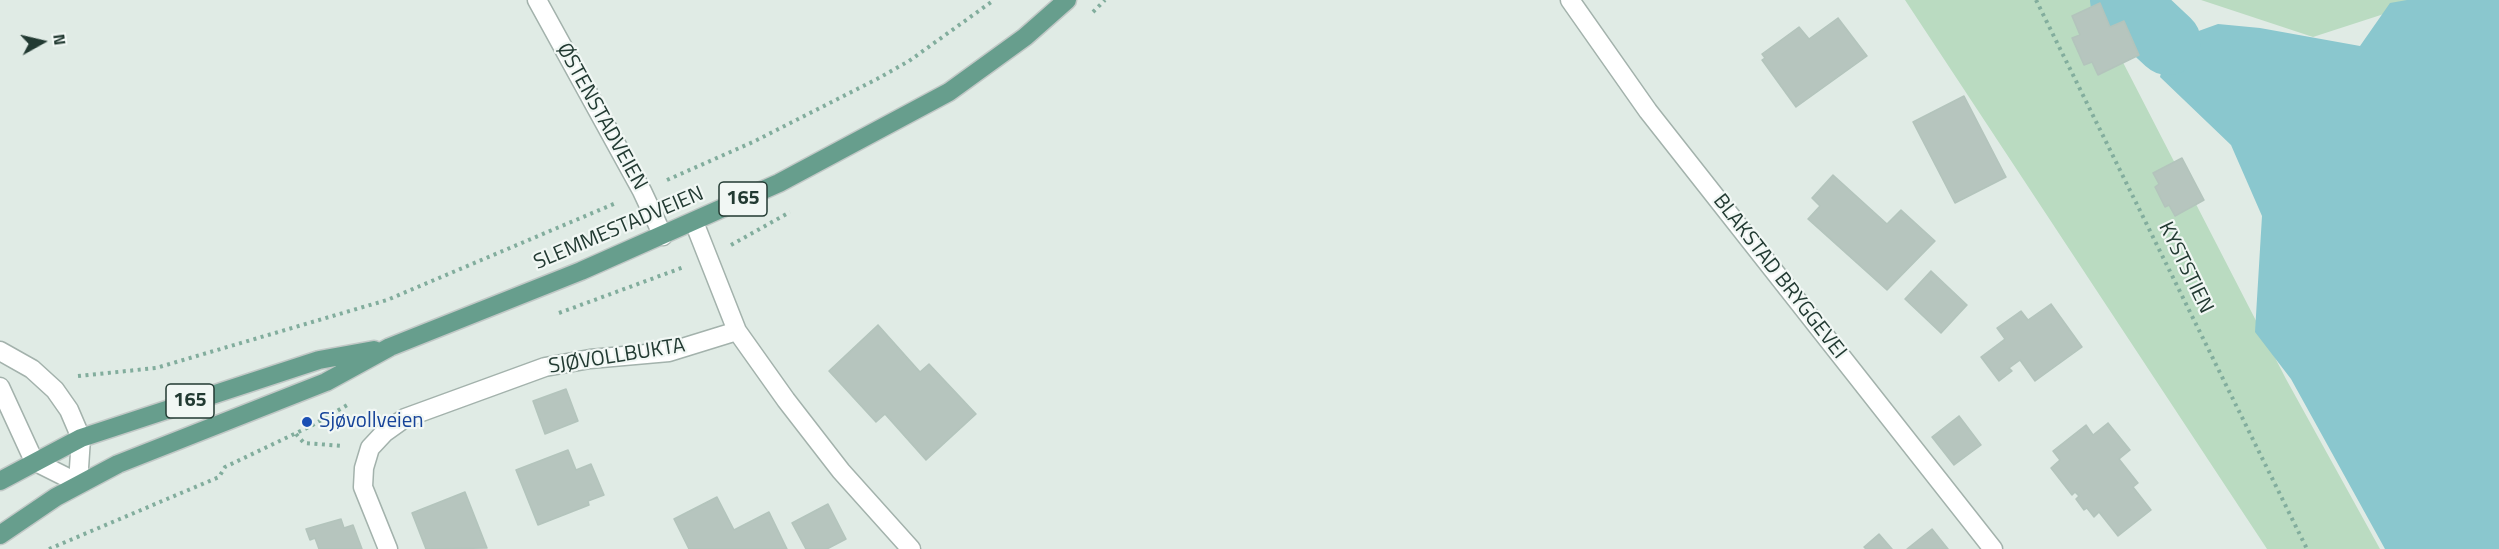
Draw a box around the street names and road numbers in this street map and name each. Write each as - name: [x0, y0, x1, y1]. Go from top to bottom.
- street label: ØSTENSTADVEIEN: [550, 39, 652, 195]
- street label: SLEMMESTADVEIEN: [530, 182, 708, 276]
- road number: 165: [719, 182, 767, 216]
- street label: BLAKSTAD BRYGGEVEI: [1707, 190, 1851, 364]
- street label: KYSTSTIEN: [2152, 218, 2218, 318]
- street label: SJØVOLLBUKTA: [547, 334, 687, 380]
- road number: 165: [166, 384, 214, 418]

